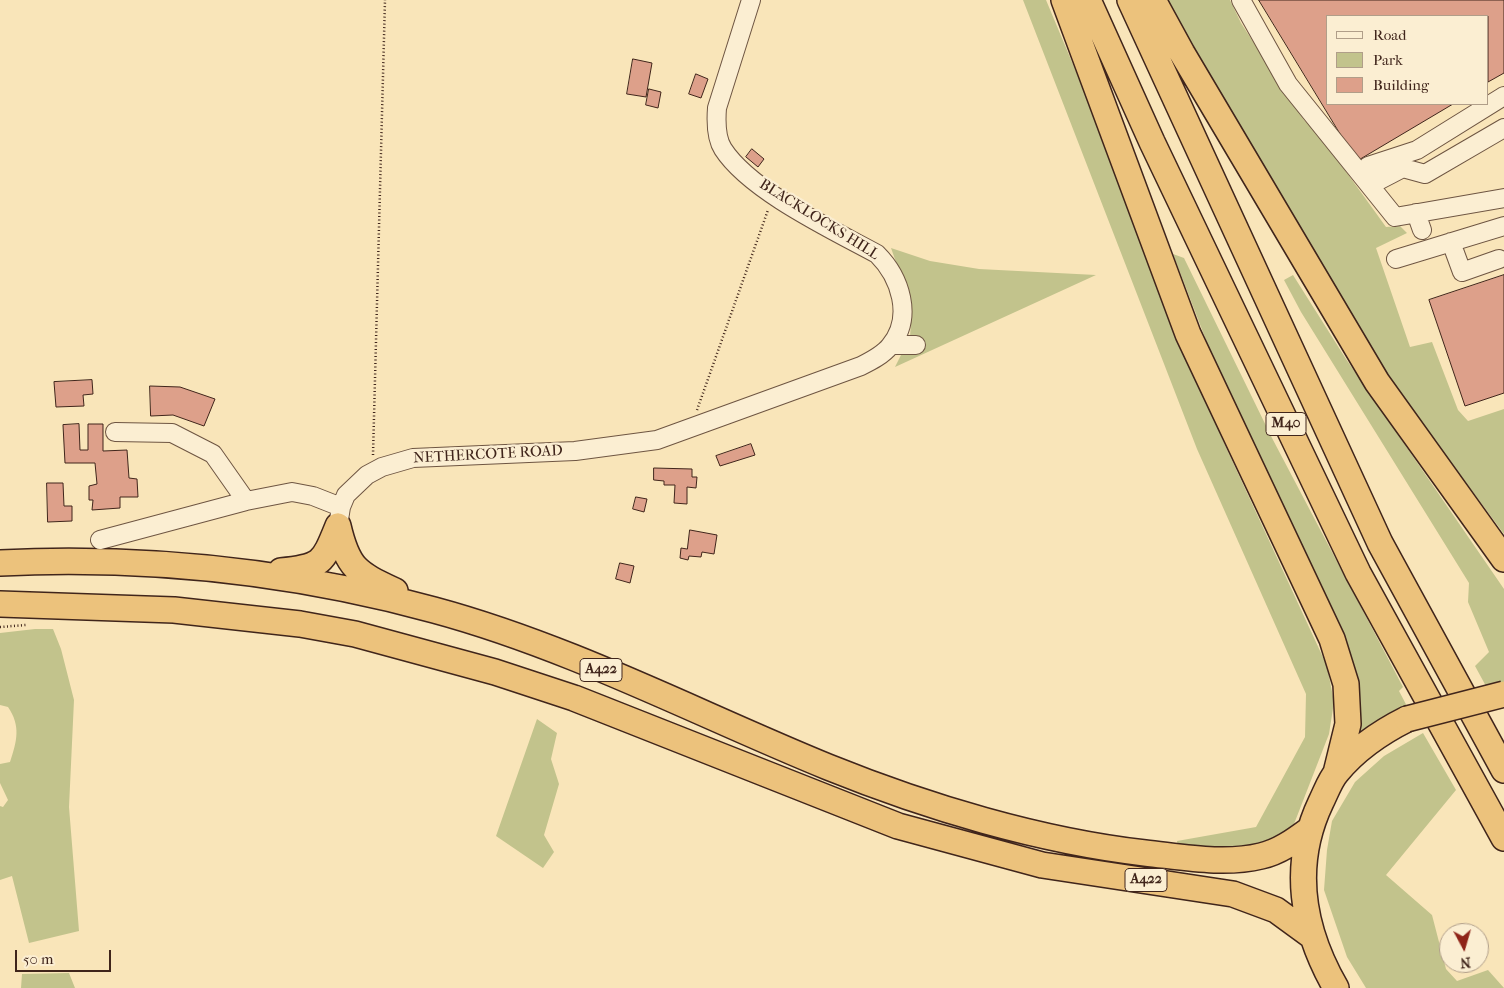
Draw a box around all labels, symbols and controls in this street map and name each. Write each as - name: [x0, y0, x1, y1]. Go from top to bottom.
- legend: [1326, 15, 1489, 105]
- text: Road: [1373, 26, 1406, 44]
- text: Park: [1373, 51, 1403, 69]
- text: Building: [1373, 76, 1429, 94]
- street label: BLACKLOCKS HILL: [756, 176, 882, 264]
- road number: M40: [1266, 412, 1306, 436]
- street label: NETHERCOTE ROAD: [413, 442, 563, 468]
- road number: A422: [580, 658, 622, 682]
- road number: A422: [1125, 868, 1167, 892]
- north arrow: [1439, 923, 1489, 973]
- scale bar: [18, 940, 114, 972]
- text: 50 m: [23, 950, 53, 968]
- text: N: [1459, 953, 1472, 971]

